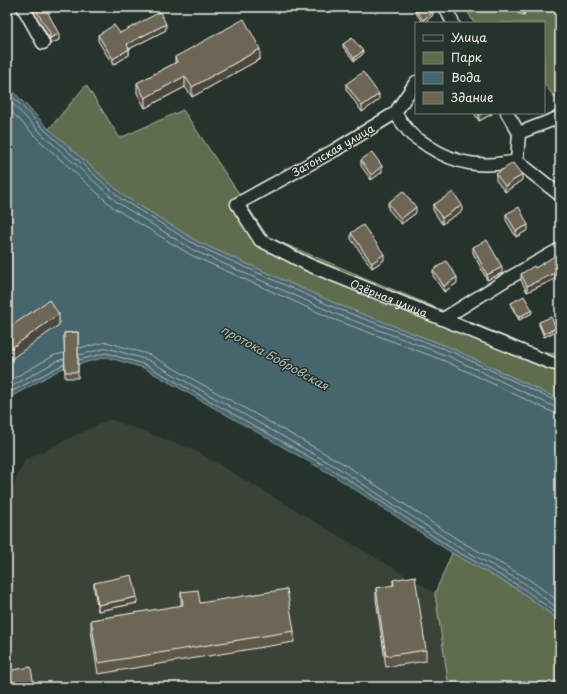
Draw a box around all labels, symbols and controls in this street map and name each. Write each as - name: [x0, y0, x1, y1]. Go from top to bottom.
- legend: [415, 22, 545, 114]
- text: Улица: [451, 28, 487, 46]
- text: Парк: [451, 48, 483, 66]
- text: Вода: [451, 68, 481, 86]
- text: Здание: [451, 88, 493, 106]
- street label: Затонская улица: [289, 120, 377, 180]
- street label: Озёрная улица: [348, 274, 430, 321]
- water label: протока Бобровская: [218, 320, 333, 394]

